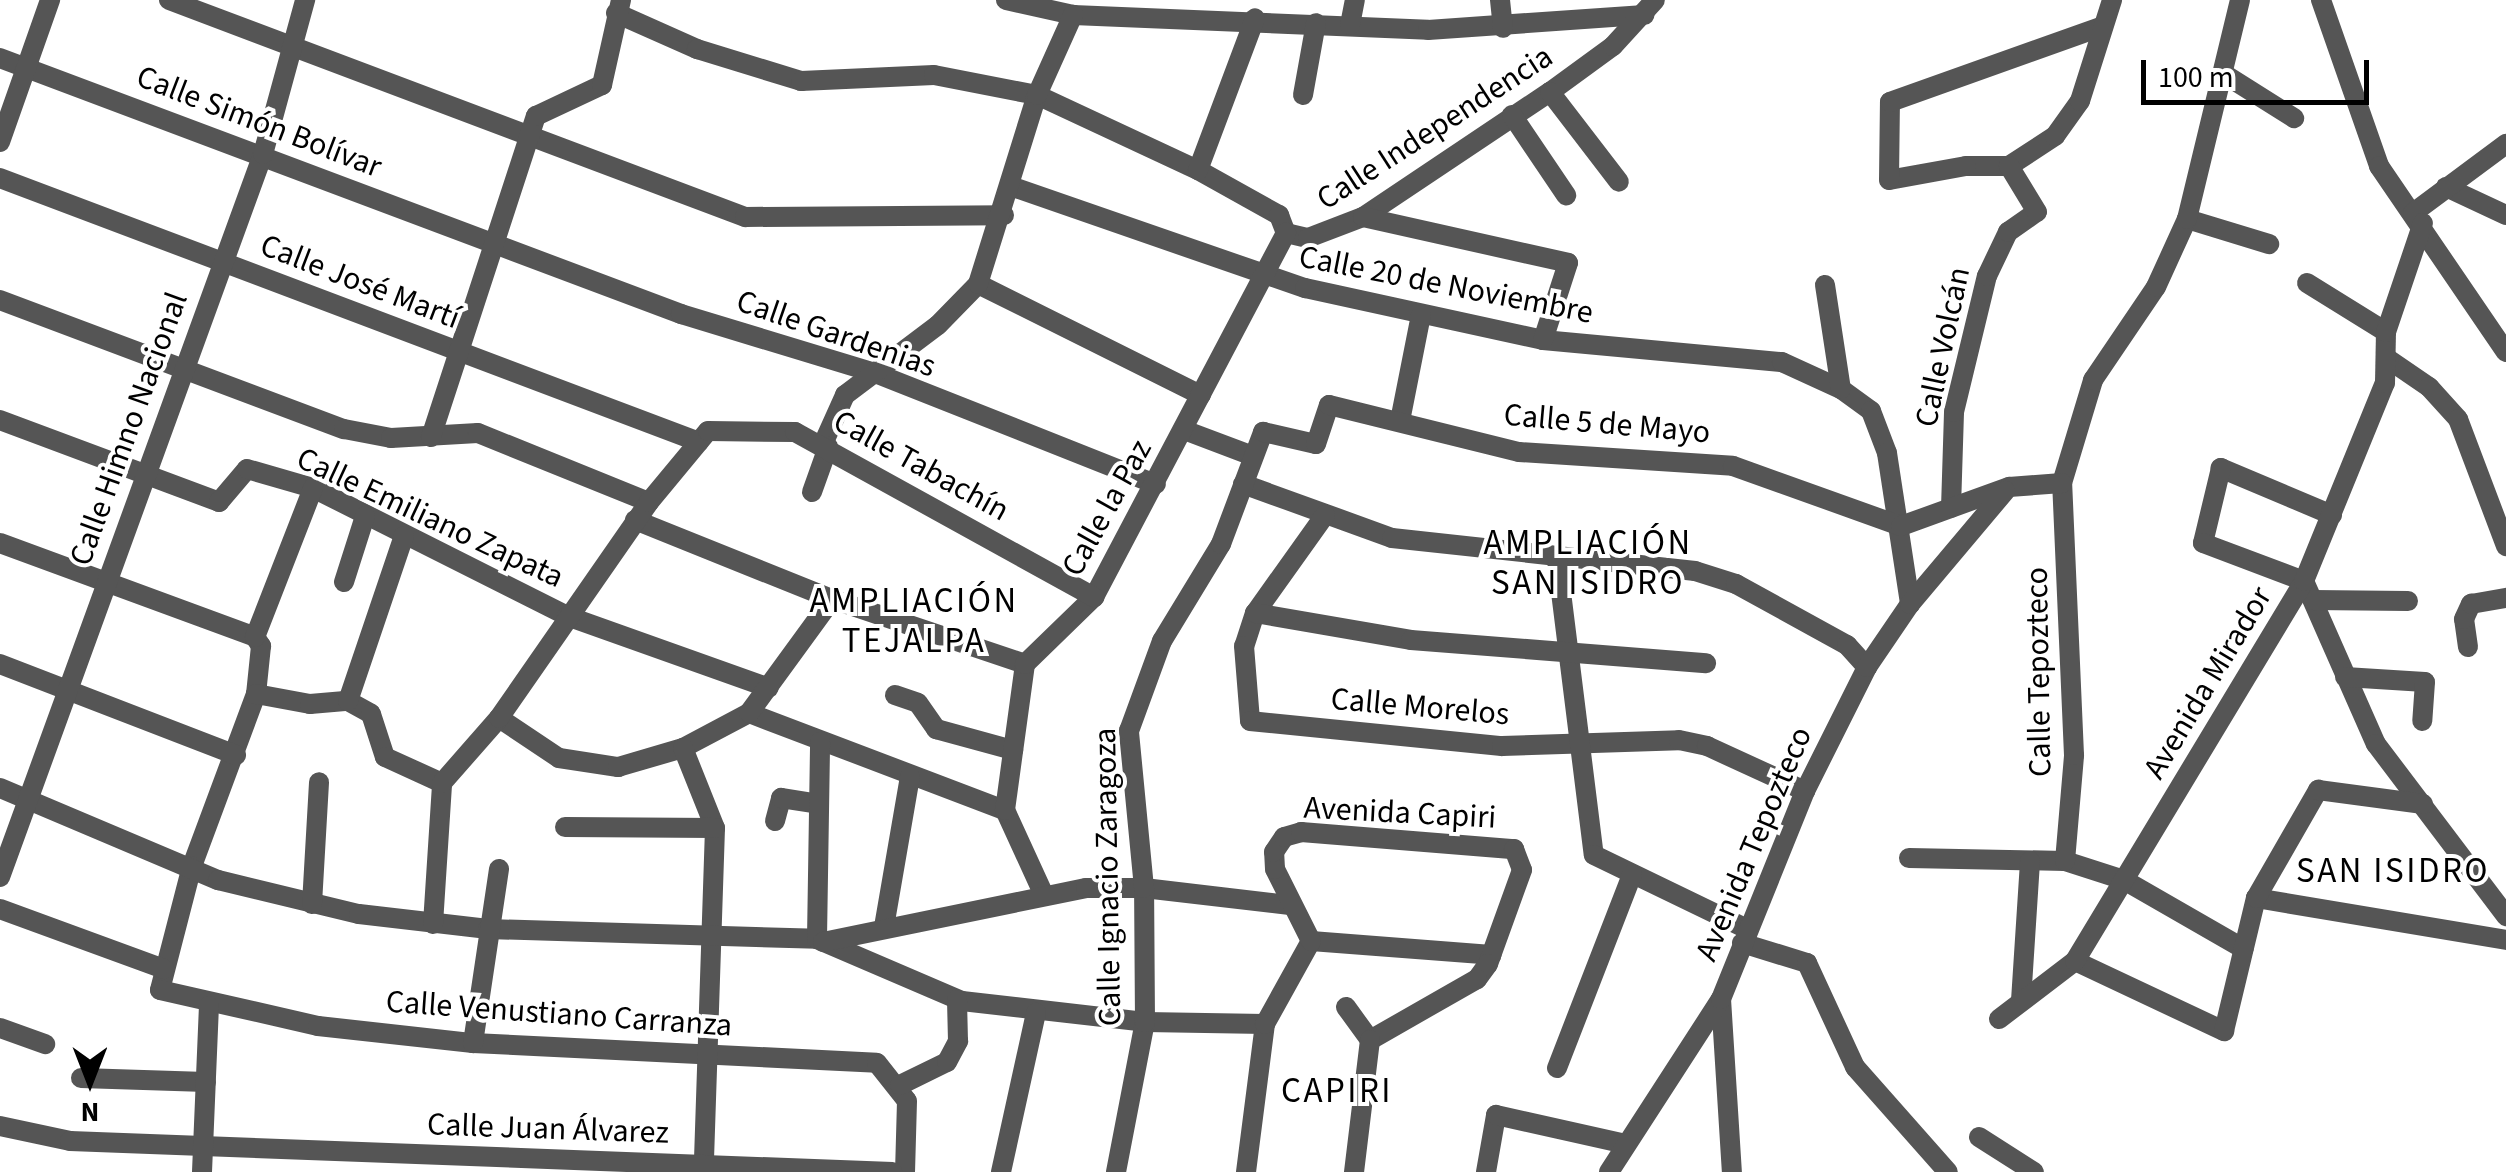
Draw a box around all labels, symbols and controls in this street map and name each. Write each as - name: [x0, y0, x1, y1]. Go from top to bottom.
- street label: Calle Independencia: [1310, 37, 1560, 219]
- scale bar: [2146, 40, 2374, 102]
- text: 100 m: [2158, 56, 2234, 99]
- street label: Calle Simón Bolívar: [131, 58, 387, 186]
- street label: Calle José Martí: [255, 226, 465, 338]
- street label: Calle 20 de Noviembre: [1296, 238, 1596, 332]
- street label: Calle Volcán: [1907, 264, 1979, 430]
- street label: Calle Gardenias: [731, 282, 941, 386]
- street label: Calle Himno Nacional: [62, 287, 196, 571]
- street label: Calle 5 de Mayo: [1502, 396, 1712, 452]
- street label: Calle Tabachín: [827, 402, 1015, 530]
- street label: Calle la Paz: [1054, 433, 1160, 583]
- street label: Calle Emiliano Zapata: [291, 439, 569, 597]
- district label: AMPLIACIÓN SAN ISIDRO: [1483, 522, 1693, 604]
- street label: Calle Tepozteco: [2018, 567, 2060, 777]
- district label: AMPLIACIÓN TEJALPA: [809, 580, 1019, 662]
- street label: Avenida Mirador: [2136, 580, 2280, 786]
- street label: Calle Morelos: [1329, 680, 1511, 734]
- street label: Avenida Tepozteco: [1687, 721, 1821, 967]
- street label: Calle Ignacio Zaragoza: [1086, 727, 1130, 1027]
- street label: Avenida Capiri: [1303, 789, 1497, 837]
- district label: SAN ISIDRO: [2296, 850, 2490, 892]
- street label: Calle Venustiano Carranza: [385, 983, 733, 1045]
- north arrow: [40, 1032, 140, 1132]
- district label: CAPIRI: [1281, 1070, 1393, 1112]
- text: N: [81, 1092, 99, 1132]
- street label: Calle Juan Álvarez: [426, 1106, 670, 1152]

